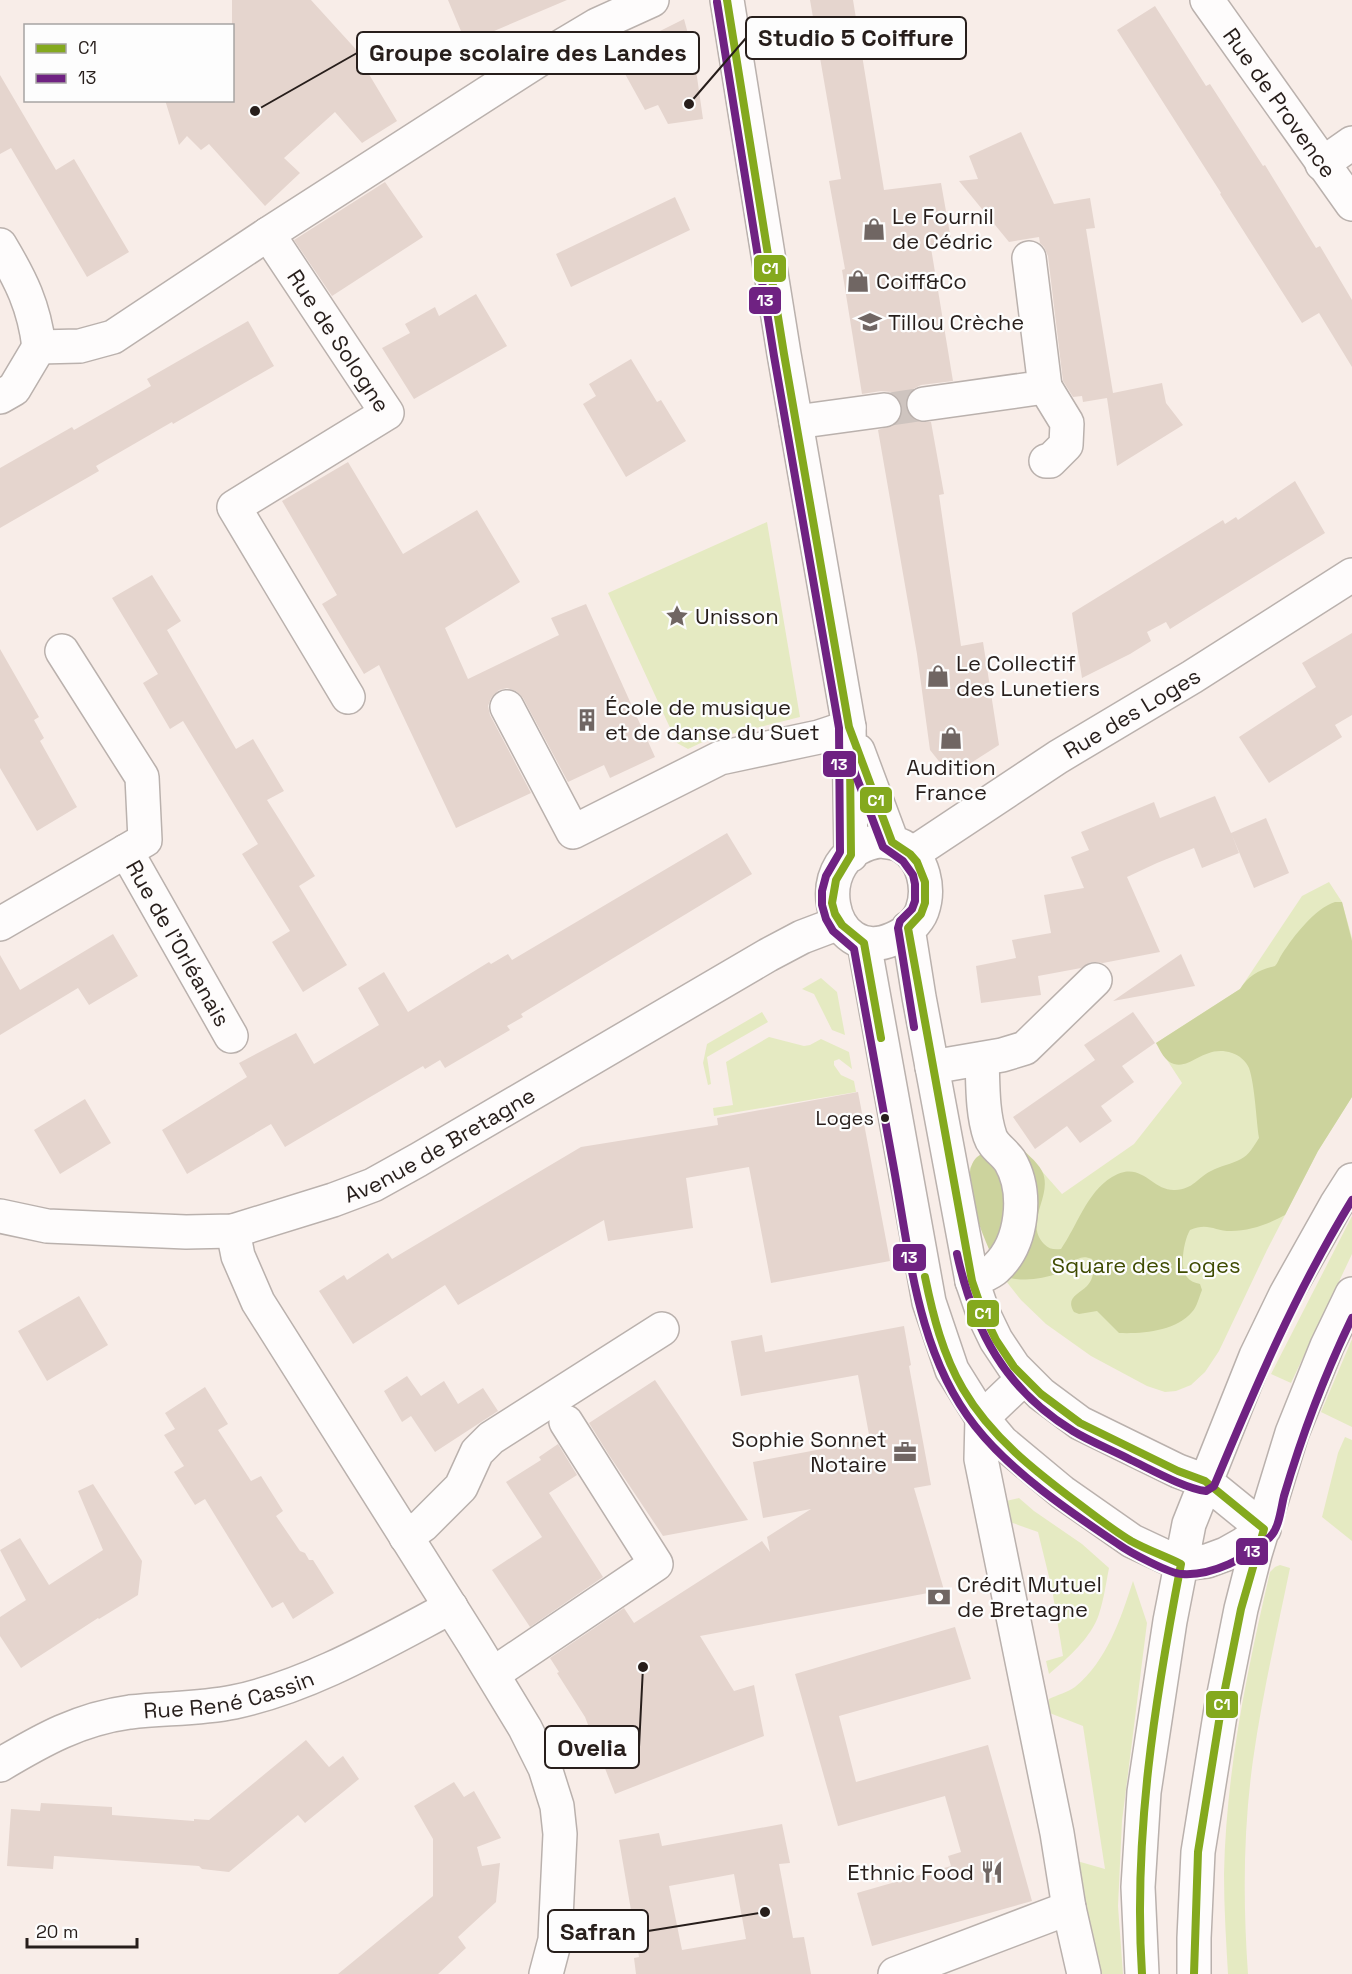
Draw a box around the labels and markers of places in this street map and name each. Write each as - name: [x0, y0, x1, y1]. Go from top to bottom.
- callout: Studio 5 Coiffure: [746, 17, 966, 59]
- callout: Groupe scolaire des Landes: [357, 32, 699, 74]
- place label: Le Fournil de Cédric: [892, 202, 994, 255]
- shop icon: Le Fournil de Cédric: [861, 216, 887, 242]
- place label: Coiff&Co: [876, 267, 967, 295]
- shop icon: Coiff&Co: [845, 268, 871, 294]
- place label: Tillou Crèche: [888, 308, 1024, 336]
- school or university icon: Tillou Crèche: [857, 309, 883, 335]
- place label: Unisson: [695, 602, 779, 630]
- place icon: Unisson: [664, 603, 690, 629]
- place label: Le Collectif des Lunetiers: [956, 649, 1100, 702]
- shop icon: Le Collectif des Lunetiers: [925, 663, 951, 689]
- place label: École de musique et de danse du Suet: [605, 693, 820, 746]
- building icon: École de musique et de danse du Suet: [574, 707, 600, 733]
- shop icon: Audition France: [938, 725, 964, 751]
- place label: Audition France: [906, 753, 996, 806]
- place label: Loges: [816, 1105, 874, 1131]
- marker: Loges: [879, 1112, 891, 1124]
- place label: Sophie Sonnet Notaire: [731, 1425, 887, 1478]
- office icon: Sophie Sonnet Notaire: [892, 1439, 918, 1465]
- place label: Crédit Mutuel de Bretagne: [957, 1570, 1102, 1623]
- bank icon: Crédit Mutuel de Bretagne: [926, 1584, 952, 1610]
- callout: Ovelia: [545, 1726, 639, 1768]
- place label: Ethnic Food: [847, 1858, 974, 1886]
- restaurant icon: Ethnic Food: [979, 1859, 1005, 1885]
- callout: Safran: [548, 1910, 648, 1952]

